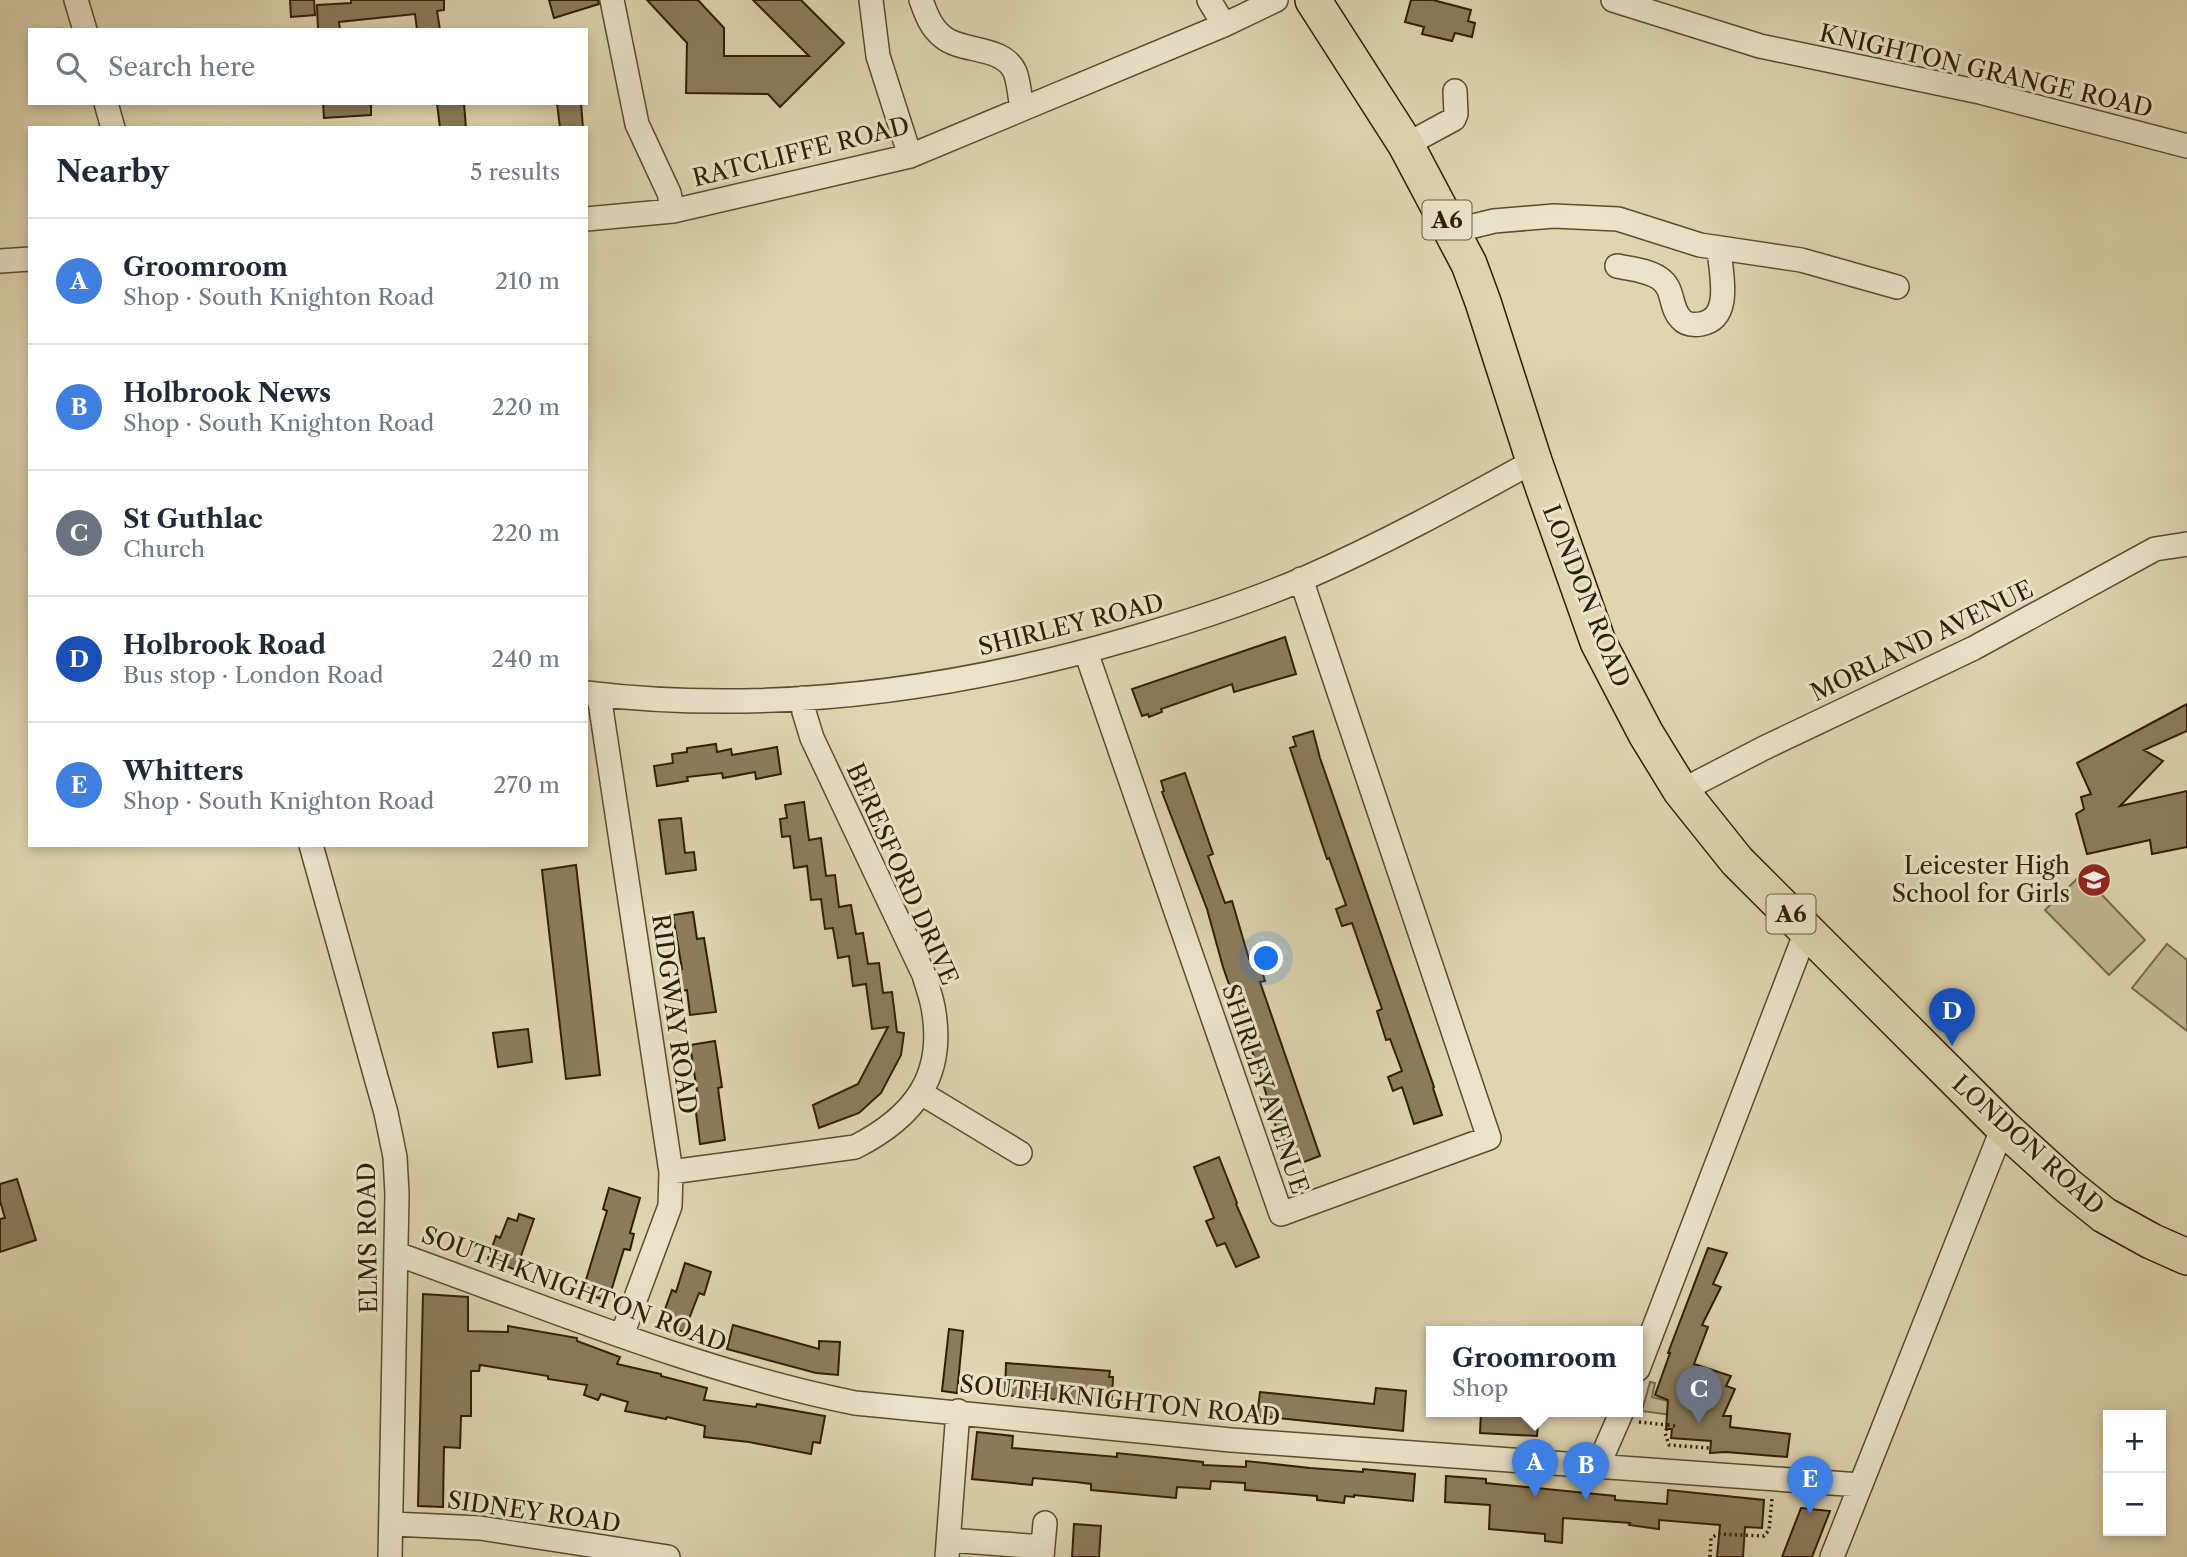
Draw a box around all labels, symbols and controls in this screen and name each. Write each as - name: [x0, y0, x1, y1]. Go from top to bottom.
- street label: KNIGHTON GRANGE ROAD: [1817, 18, 2156, 123]
- search box: [28, 28, 588, 105]
- icon: search: [52, 48, 90, 86]
- text: Search here: [108, 51, 255, 83]
- street label: RATCLIFFE ROAD: [689, 111, 912, 192]
- text: Nearby: [56, 153, 169, 190]
- text: 5 results: [470, 158, 560, 186]
- road number: A6: [1422, 200, 1472, 240]
- text: Groomroom: [123, 251, 288, 283]
- text: A: [70, 267, 88, 295]
- text: 210 m: [495, 267, 560, 295]
- text: Shop · South Knighton Road: [123, 283, 434, 311]
- text: Holbrook News: [123, 377, 331, 409]
- text: B: [70, 393, 88, 421]
- text: 220 m: [491, 393, 560, 421]
- text: Shop · South Knighton Road: [123, 409, 434, 437]
- street label: LONDON ROAD: [1537, 500, 1636, 691]
- text: St Guthlac: [123, 503, 263, 535]
- text: C: [70, 519, 88, 547]
- text: 220 m: [491, 519, 560, 547]
- text: Church: [123, 535, 205, 563]
- street label: MORLAND AVENUE: [1806, 574, 2038, 707]
- street label: SHIRLEY ROAD: [975, 587, 1167, 662]
- text: Holbrook Road: [123, 629, 326, 661]
- text: D: [69, 645, 89, 673]
- text: 240 m: [491, 645, 560, 673]
- text: Bus stop · London Road: [123, 661, 383, 689]
- text: Whitters: [123, 755, 243, 787]
- street label: BERESFORD DRIVE: [840, 758, 965, 989]
- text: E: [71, 771, 87, 799]
- text: 270 m: [493, 771, 560, 799]
- text: Shop · South Knighton Road: [123, 787, 434, 815]
- place label: Leicester High School for Girls: [1892, 851, 2070, 908]
- school or university icon: Leicester High School for Girls: [2075, 861, 2113, 899]
- road number: A6: [1766, 894, 1816, 934]
- street label: RIDGWAY ROAD: [646, 912, 703, 1116]
- your location: [1249, 941, 1283, 975]
- street label: SHIRLEY AVENUE: [1216, 980, 1315, 1197]
- pin: D: [1929, 988, 1975, 1046]
- street label: LONDON ROAD: [1946, 1069, 2110, 1220]
- street label: ELMS ROAD: [352, 1162, 383, 1314]
- street label: SOUTH KNIGHTON ROAD: [418, 1220, 731, 1357]
- popup: [1426, 1326, 1643, 1417]
- text: Groomroom: [1452, 1342, 1617, 1374]
- pin: C: [1676, 1366, 1722, 1424]
- street label: SOUTH KNIGHTON ROAD: [958, 1369, 1282, 1432]
- text: Shop: [1452, 1374, 1509, 1402]
- map controls: [2103, 1410, 2166, 1536]
- button: +: [2103, 1410, 2166, 1473]
- pin: A: [1512, 1439, 1558, 1497]
- pin: B: [1563, 1442, 1609, 1500]
- pin: E: [1787, 1456, 1833, 1514]
- button: −: [2103, 1473, 2166, 1536]
- street label: SIDNEY ROAD: [445, 1485, 623, 1538]

